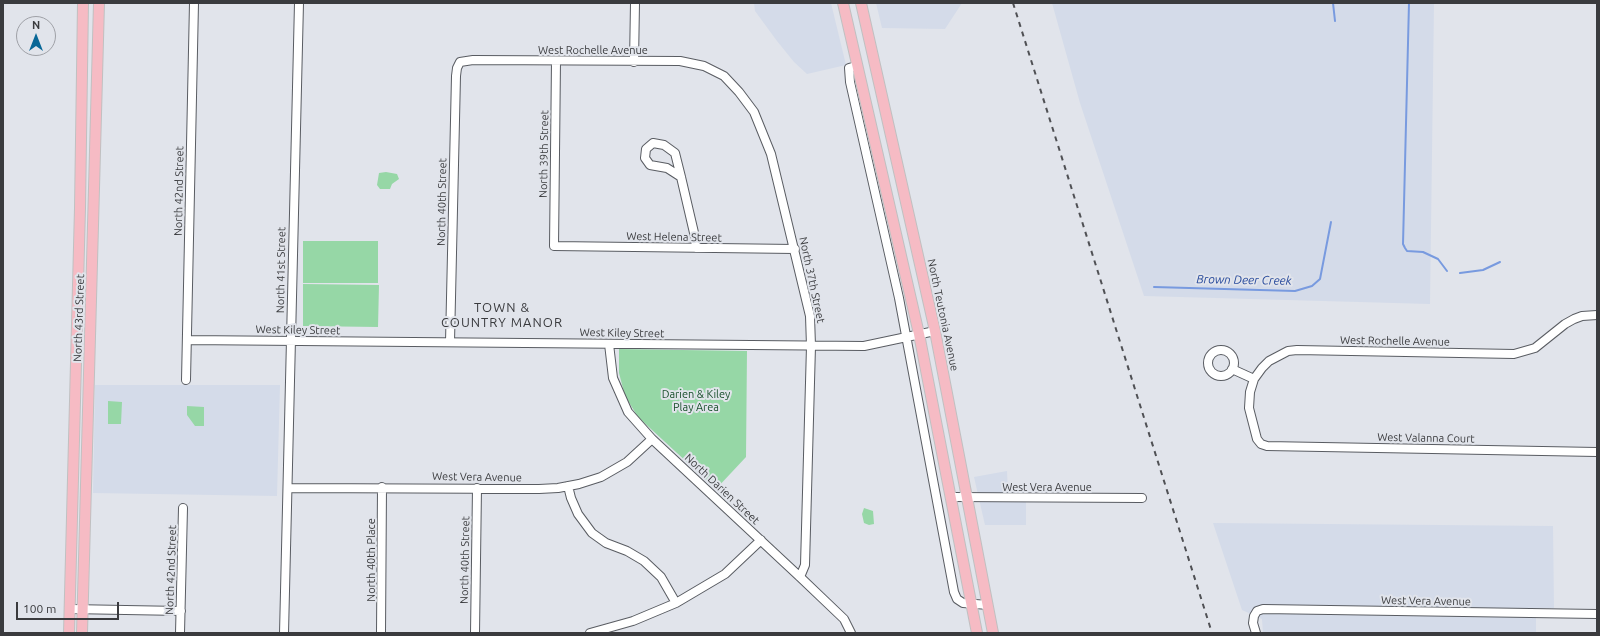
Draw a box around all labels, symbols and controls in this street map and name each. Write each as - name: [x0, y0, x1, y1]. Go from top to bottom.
- north arrow: [16, 16, 56, 56]
- text: N: [32, 19, 40, 31]
- street label: West Rochelle Avenue: [538, 43, 648, 57]
- street label: North 39th Street: [537, 110, 551, 198]
- street label: North 42nd Street: [172, 146, 186, 236]
- street label: North 40th Street: [435, 158, 449, 246]
- street label: North 41st Street: [274, 227, 288, 313]
- street label: West Helena Street: [626, 230, 722, 244]
- street label: North 37th Street: [796, 236, 828, 324]
- street label: North Teutonia Avenue: [925, 258, 961, 372]
- water label: Brown Deer Creek: [1196, 272, 1292, 288]
- street label: North 43rd Street: [71, 274, 87, 362]
- district label: TOWN & COUNTRY MANOR: [441, 300, 563, 331]
- street label: West Kiley Street: [256, 323, 340, 337]
- street label: West Kiley Street: [580, 326, 664, 340]
- street label: West Rochelle Avenue: [1340, 333, 1450, 349]
- park label: Darien & Kiley Play Area: [662, 387, 730, 413]
- street label: West Valanna Court: [1377, 431, 1475, 445]
- street label: North Darien Street: [682, 451, 762, 527]
- street label: West Vera Avenue: [432, 470, 522, 484]
- street label: West Vera Avenue: [1002, 480, 1092, 494]
- street label: North 40th Street: [458, 516, 472, 604]
- street label: North 40th Place: [364, 518, 378, 602]
- street label: North 42nd Street: [163, 525, 179, 615]
- scale bar: [18, 594, 121, 620]
- street label: West Vera Avenue: [1381, 594, 1471, 608]
- text: 100 m: [23, 602, 56, 615]

